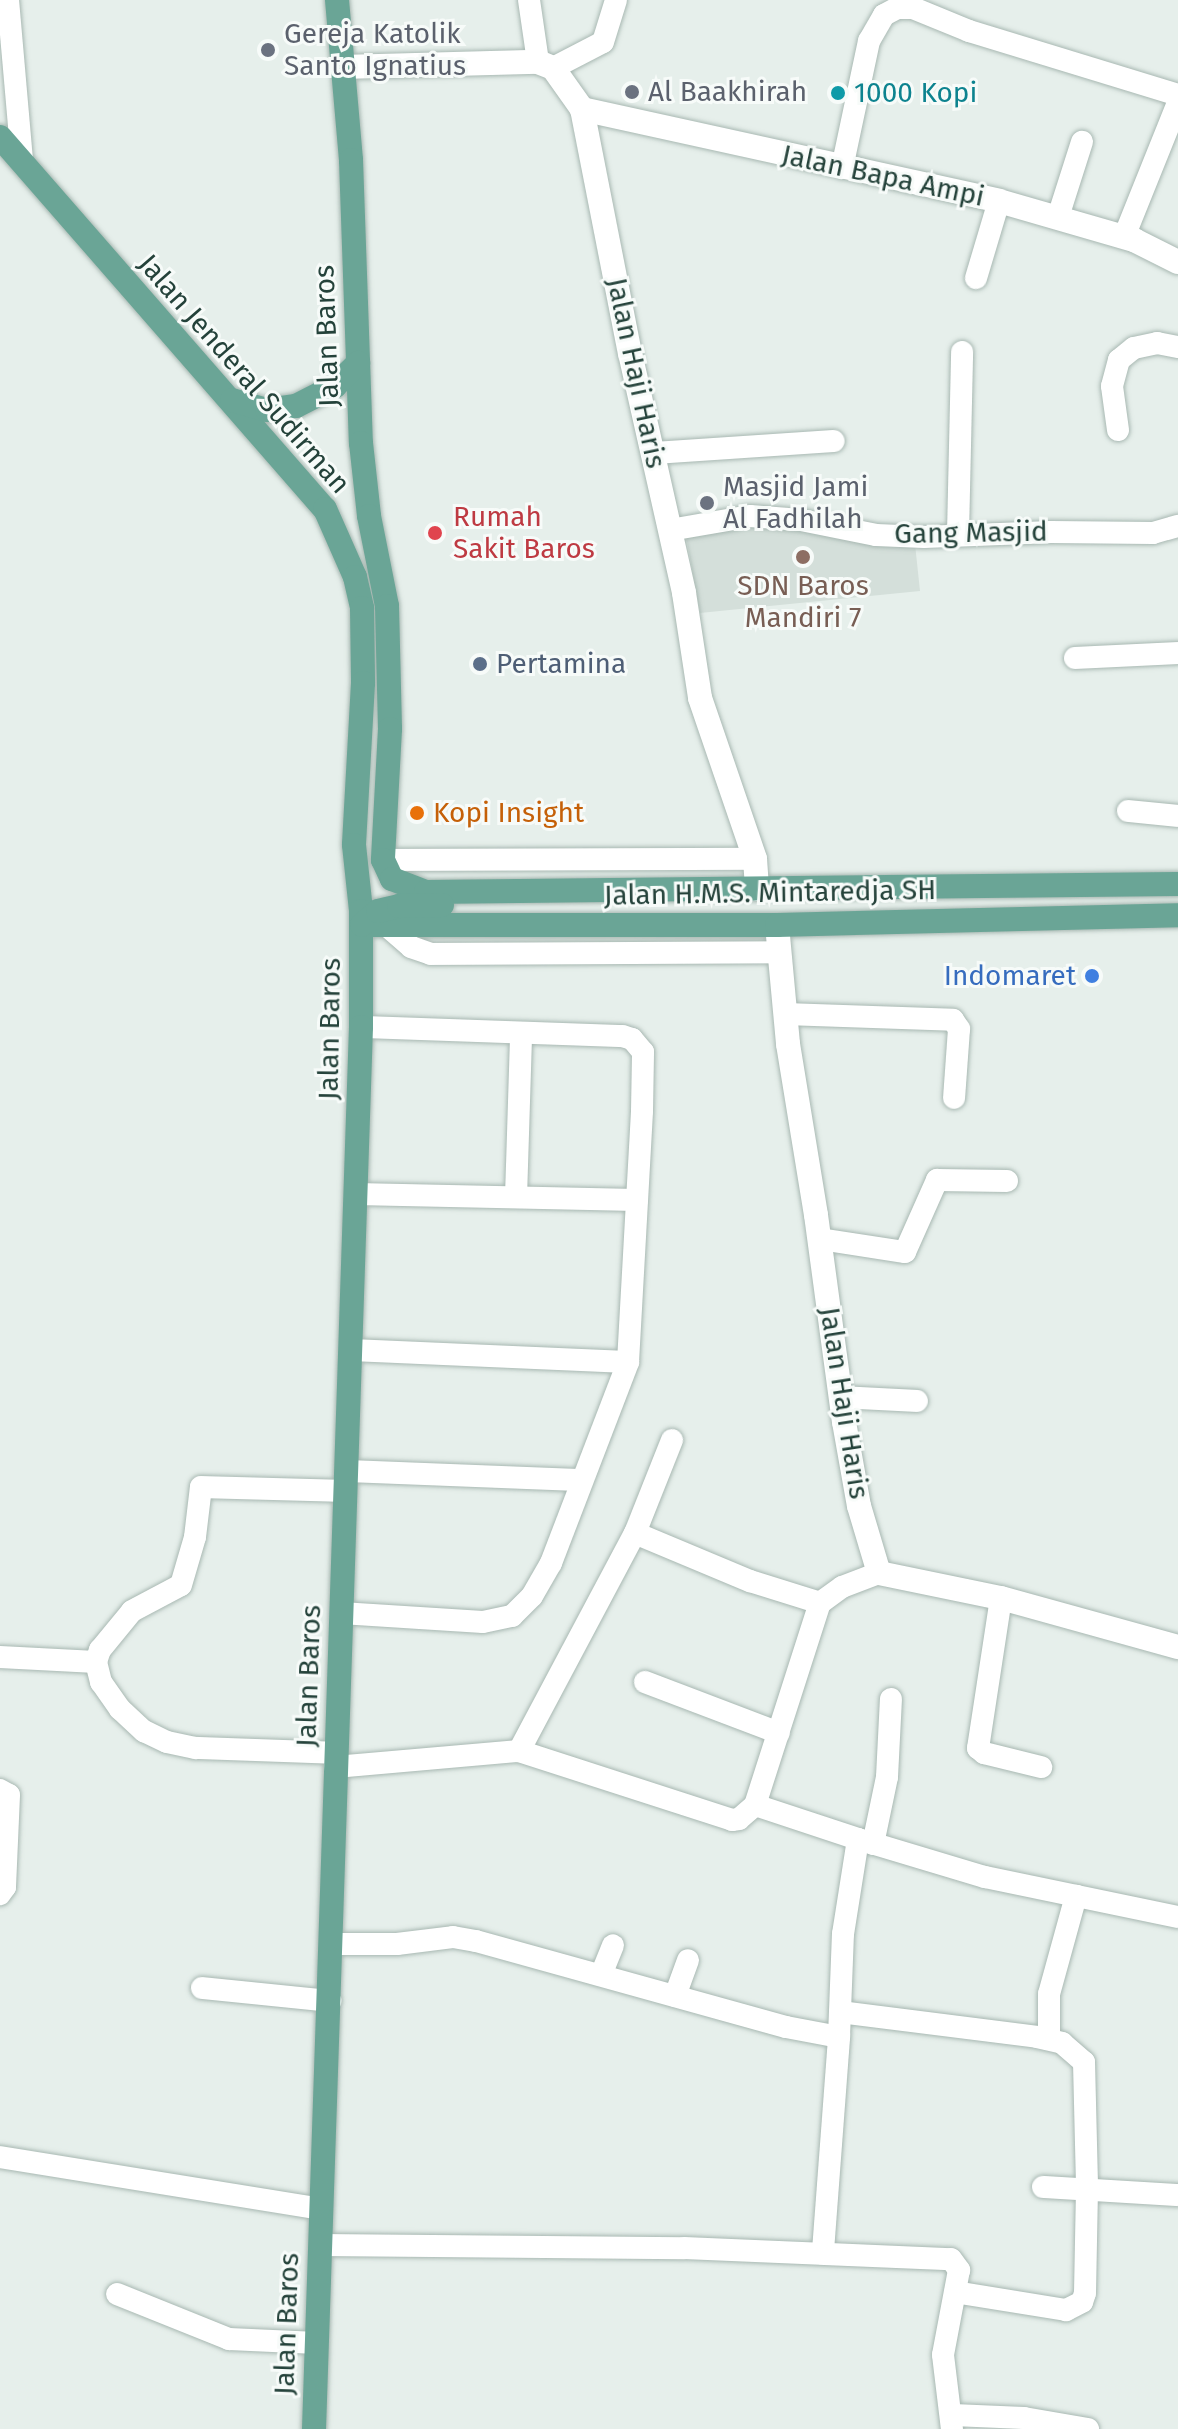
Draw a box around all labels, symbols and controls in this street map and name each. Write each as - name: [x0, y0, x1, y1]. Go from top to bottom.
- place label: Gereja Katolik Santo Ignatius: [284, 17, 466, 83]
- marker: Gereja Katolik Santo Ignatius: [259, 41, 277, 59]
- place label: Al Baakhirah: [648, 75, 807, 109]
- place label: 1000 Kopi: [854, 76, 977, 110]
- marker: Al Baakhirah: [623, 83, 641, 101]
- marker: 1000 Kopi: [829, 84, 847, 102]
- street label: Jalan Bapa Ampi: [779, 138, 987, 214]
- street label: Jalan Jenderal Sudirman: [131, 248, 357, 500]
- street label: Jalan Baros: [308, 264, 346, 408]
- street label: Jalan Haji Haris: [599, 275, 673, 471]
- place label: Masjid Jami Al Fadhilah: [723, 470, 868, 536]
- marker: Masjid Jami Al Fadhilah: [698, 494, 716, 512]
- place label: Rumah Sakit Baros: [453, 500, 595, 566]
- street label: Gang Masjid: [894, 515, 1048, 551]
- marker: Rumah Sakit Baros: [424, 522, 446, 544]
- marker: SDN Baros Mandiri 7: [794, 548, 812, 566]
- place label: SDN Baros Mandiri 7: [737, 569, 869, 635]
- place label: Pertamina: [496, 647, 626, 681]
- marker: Pertamina: [471, 655, 489, 673]
- place label: Kopi Insight: [433, 796, 584, 830]
- marker: Kopi Insight: [408, 804, 426, 822]
- street label: Jalan H.M.S. Mintaredja SH: [604, 873, 936, 913]
- street label: Jalan Baros: [312, 958, 348, 1100]
- place label: Indomaret: [944, 959, 1076, 993]
- marker: Indomaret: [1083, 967, 1101, 985]
- street label: Jalan Haji Haris: [812, 1305, 876, 1501]
- street label: Jalan Baros: [290, 1604, 328, 1748]
- street label: Jalan Baros: [268, 2252, 306, 2396]

